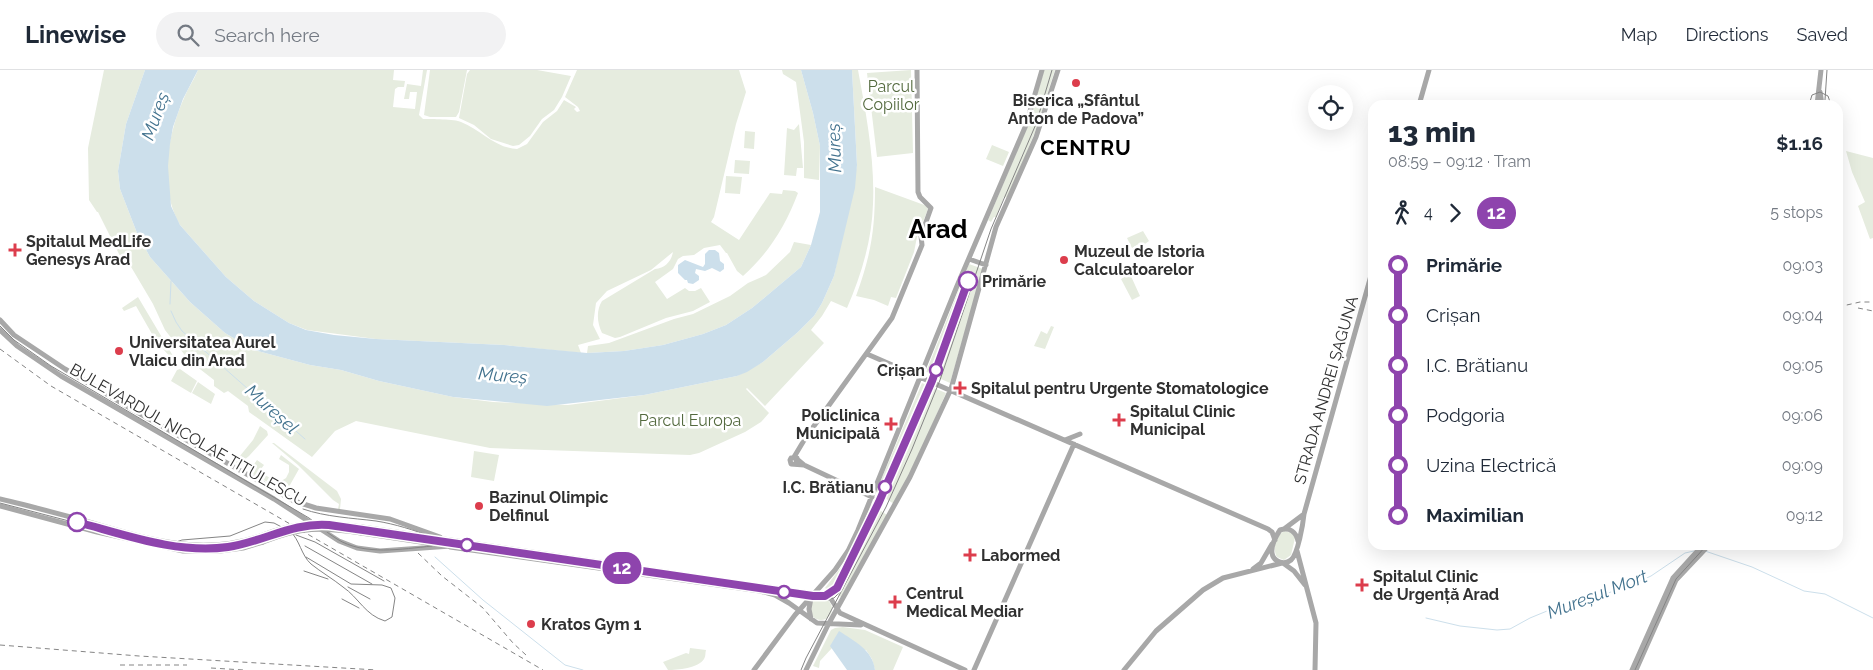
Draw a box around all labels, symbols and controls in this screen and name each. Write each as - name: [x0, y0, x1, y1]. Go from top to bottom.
- search box: [156, 12, 506, 57]
- text: Linewise: [25, 20, 126, 49]
- icon: search: [174, 21, 202, 49]
- text: Search here: [214, 24, 320, 46]
- text: Map: [1621, 24, 1657, 45]
- text: Directions: [1685, 24, 1769, 45]
- text: Saved: [1797, 24, 1848, 45]
- park label: Parcul Copiilor: [863, 77, 920, 114]
- marker: Biserica „Sfântul Anton de Padova”: [1070, 77, 1082, 89]
- map controls: [1308, 85, 1353, 130]
- button: locate: [1308, 85, 1353, 130]
- water label: Mureș: [137, 89, 173, 143]
- place label: Biserica „Sfântul Anton de Padova”: [1008, 91, 1144, 128]
- text: 13 min: [1388, 116, 1476, 149]
- water label: Mureș: [823, 122, 845, 173]
- text: $1.16: [1776, 132, 1823, 154]
- district label: CENTRU: [1040, 135, 1132, 160]
- text: 08:59 – 09:12 · Tram: [1388, 152, 1531, 171]
- icon: walk: [1388, 199, 1416, 227]
- icon: forward: [1441, 199, 1469, 227]
- text: 12: [1487, 202, 1506, 223]
- text: 4: [1424, 203, 1433, 222]
- text: 5 stops: [1770, 203, 1823, 222]
- district label: Arad: [908, 214, 968, 244]
- place label: Spitalul MedLife Genesys Arad: [26, 232, 152, 269]
- place label: Muzeul de Istoria Calculatoarelor: [1074, 242, 1205, 279]
- marker: Spitalul MedLife Genesys Arad: [8, 243, 22, 257]
- marker: Muzeul de Istoria Calculatoarelor: [1058, 254, 1070, 266]
- text: Primărie: [1426, 254, 1502, 276]
- text: 09:03: [1782, 256, 1823, 275]
- marker: Primărie: [958, 271, 978, 291]
- place label: Primărie: [982, 272, 1047, 291]
- street label: STRADA ANDREI ȘAGUNA: [1290, 293, 1362, 486]
- text: Crișan: [1426, 304, 1480, 326]
- text: 09:04: [1782, 306, 1823, 325]
- place label: Universitatea Aurel Vlaicu din Arad: [129, 333, 276, 370]
- marker: Universitatea Aurel Vlaicu din Arad: [113, 345, 125, 357]
- text: I.C. Brătianu: [1426, 354, 1528, 376]
- text: 09:05: [1782, 356, 1823, 375]
- street label: BULEVARDUL NICOLAE TITULESCU: [67, 359, 309, 511]
- place label: Crișan: [877, 361, 925, 380]
- water label: Mureș: [478, 362, 529, 388]
- marker: Crișan: [929, 363, 943, 377]
- place label: Spitalul pentru Urgente Stomatologice: [971, 379, 1269, 398]
- water label: Mureșel: [241, 380, 303, 438]
- marker: Spitalul pentru Urgente Stomatologice: [953, 381, 967, 395]
- place label: Spitalul Clinic Municipal: [1130, 402, 1236, 439]
- text: Podgoria: [1426, 404, 1505, 426]
- place label: Policlinica Municipală: [796, 406, 880, 443]
- text: 09:06: [1781, 406, 1823, 425]
- park label: Parcul Europa: [639, 411, 741, 430]
- marker: Spitalul Clinic Municipal: [1112, 413, 1126, 427]
- marker: Policlinica Municipală: [884, 417, 898, 431]
- text: Uzina Electrică: [1426, 454, 1556, 476]
- text: 09:09: [1782, 456, 1823, 475]
- place label: I.C. Brătianu: [782, 478, 874, 497]
- marker: I.C. Brătianu: [878, 480, 892, 494]
- place label: Bazinul Olimpic Delfinul: [489, 488, 608, 525]
- marker: Bazinul Olimpic Delfinul: [473, 500, 485, 512]
- text: Maximilian: [1426, 504, 1524, 526]
- text: 09:12: [1786, 506, 1823, 525]
- unlabelled marker: [67, 512, 87, 532]
- unlabelled marker: [460, 538, 474, 552]
- place label: Labormed: [981, 546, 1060, 565]
- marker: Labormed: [963, 548, 977, 562]
- line badge: 12: [600, 552, 644, 584]
- text: 12: [612, 557, 632, 578]
- water label: Mureșul Mort: [1544, 565, 1650, 623]
- place label: Spitalul Clinic de Urgență Arad: [1373, 567, 1499, 604]
- marker: Spitalul Clinic de Urgență Arad: [1355, 578, 1369, 592]
- place label: Centrul Medical Mediar: [906, 584, 1023, 621]
- unlabelled marker: [777, 585, 791, 599]
- marker: Centrul Medical Mediar: [888, 595, 902, 609]
- place label: Kratos Gym 1: [541, 615, 641, 634]
- marker: Kratos Gym 1: [525, 618, 537, 630]

